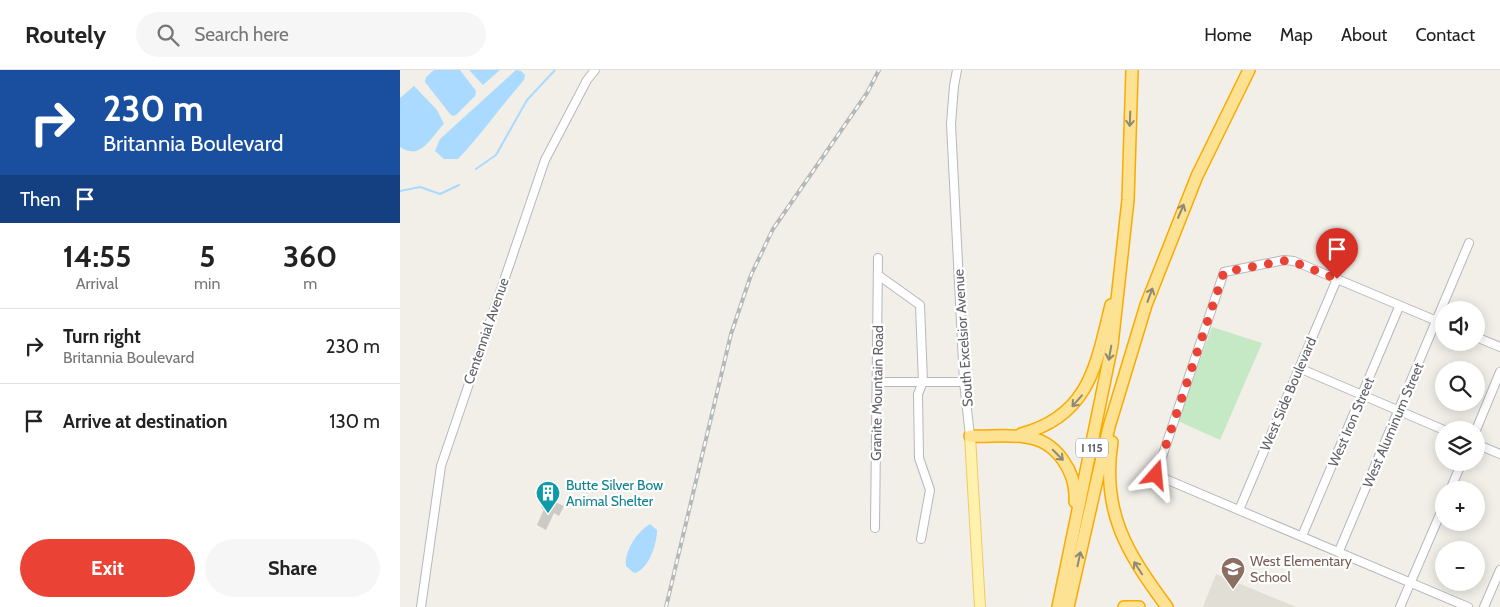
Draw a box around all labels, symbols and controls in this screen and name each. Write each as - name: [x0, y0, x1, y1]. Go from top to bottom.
- search box: [136, 12, 486, 57]
- text: Routely: [25, 20, 106, 49]
- icon: search: [154, 21, 182, 49]
- text: Search here: [194, 23, 289, 46]
- text: Home: [1204, 24, 1252, 46]
- text: Map: [1280, 24, 1313, 46]
- text: About: [1341, 24, 1387, 46]
- text: Contact: [1415, 24, 1475, 46]
- text: 230 m: [103, 87, 203, 130]
- icon: right: [20, 90, 85, 155]
- one-way arrow: [1126, 110, 1135, 126]
- text: Britannia Boulevard: [103, 130, 284, 157]
- icon: arrive: [71, 185, 99, 213]
- text: Then: [20, 188, 61, 211]
- one-way arrow: [1177, 204, 1187, 219]
- pin: [1316, 228, 1358, 279]
- icon: arrive: [1323, 235, 1351, 263]
- text: 14:55: [63, 238, 131, 275]
- text: 5: [199, 238, 215, 275]
- text: 360: [283, 238, 337, 275]
- street label: South Excelsior Avenue: [949, 269, 977, 407]
- text: Arrival: [76, 274, 118, 293]
- text: min: [194, 274, 220, 293]
- text: m: [303, 274, 317, 293]
- street label: Centennial Avenue: [459, 275, 513, 387]
- one-way arrow: [1145, 287, 1155, 303]
- map controls: [1435, 301, 1485, 591]
- button: sound: [1435, 301, 1485, 351]
- text: Turn right: [63, 325, 141, 348]
- street label: Granite Mountain Road: [867, 325, 887, 461]
- icon: right: [20, 332, 48, 360]
- street label: West Side Boulevard: [1256, 334, 1320, 454]
- text: 230 m: [326, 335, 380, 358]
- one-way arrow: [1105, 345, 1115, 361]
- text: Britannia Boulevard: [63, 348, 194, 367]
- street label: West Aluminum Street: [1358, 359, 1428, 490]
- button: search: [1435, 361, 1485, 411]
- street label: West Iron Street: [1324, 374, 1378, 470]
- one-way arrow: [1071, 394, 1083, 407]
- icon: arrive: [20, 407, 48, 435]
- text: Arrive at destination: [63, 410, 227, 433]
- text: 130 m: [329, 410, 380, 433]
- button: layers: [1435, 421, 1485, 471]
- road number: I 115: [1076, 438, 1108, 458]
- position arrow: [1129, 448, 1181, 500]
- one-way arrow: [1051, 449, 1064, 461]
- place label: Butte Silver Bow Animal Shelter: [566, 476, 663, 510]
- building icon: Butte Silver Bow Animal Shelter: [535, 480, 561, 514]
- button: +: [1435, 481, 1485, 531]
- button: Exit: [20, 539, 195, 597]
- button: Share: [205, 539, 380, 597]
- button: −: [1435, 541, 1485, 591]
- one-way arrow: [1075, 552, 1084, 568]
- place label: West Elementary School: [1250, 552, 1352, 586]
- school or university icon: West Elementary School: [1220, 556, 1246, 590]
- one-way arrow: [1133, 561, 1143, 575]

